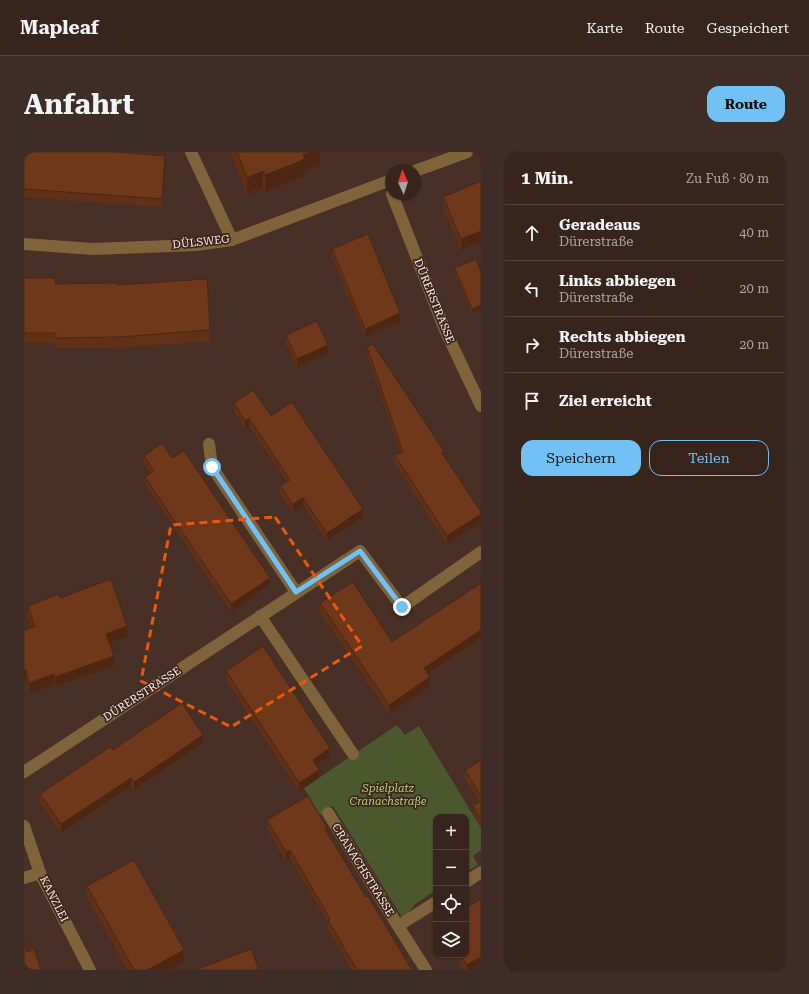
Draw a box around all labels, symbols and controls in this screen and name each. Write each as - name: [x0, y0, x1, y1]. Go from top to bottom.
- text: Mapleaf: [20, 16, 99, 39]
- text: Karte: [587, 20, 623, 36]
- text: Route: [645, 20, 685, 36]
- text: Gespeichert: [707, 20, 789, 36]
- button: Route: [707, 86, 785, 122]
- text: Anfahrt: [24, 88, 134, 121]
- north arrow: [385, 164, 421, 200]
- text: 1 Min.: [521, 168, 574, 188]
- text: Zu Fuß · 80 m: [686, 171, 769, 186]
- text: Geradeaus: [559, 216, 640, 234]
- icon: ahead: [521, 222, 543, 244]
- text: 40 m: [739, 225, 769, 240]
- street label: DÜLSWEG: [172, 231, 231, 251]
- text: Dürerstraße: [559, 234, 633, 249]
- street label: DÜRERSTRASSE: [411, 256, 458, 345]
- text: Links abbiegen: [559, 272, 676, 290]
- icon: left: [521, 278, 543, 300]
- text: 20 m: [739, 281, 769, 296]
- text: Dürerstraße: [559, 290, 633, 305]
- text: Rechts abbiegen: [559, 328, 686, 346]
- icon: right: [521, 334, 543, 356]
- text: 20 m: [739, 337, 769, 352]
- text: Dürerstraße: [559, 346, 633, 361]
- icon: arrive: [521, 390, 543, 412]
- text: Ziel erreicht: [559, 392, 652, 410]
- button: Speichern: [521, 440, 641, 476]
- button: Teilen: [649, 440, 769, 476]
- route start: [203, 458, 221, 476]
- route end: [393, 598, 411, 616]
- street label: DÜRERSTRASSE: [100, 663, 183, 724]
- park label: Spielplatz Cranachstraße: [350, 782, 427, 808]
- map controls: [433, 814, 469, 958]
- button: +: [433, 814, 469, 850]
- street label: CRANACHSTRASSE: [329, 821, 397, 919]
- button: −: [433, 850, 469, 886]
- street label: KANZLEI: [37, 874, 71, 924]
- button: locate: [433, 886, 469, 922]
- button: layers: [433, 922, 469, 958]

